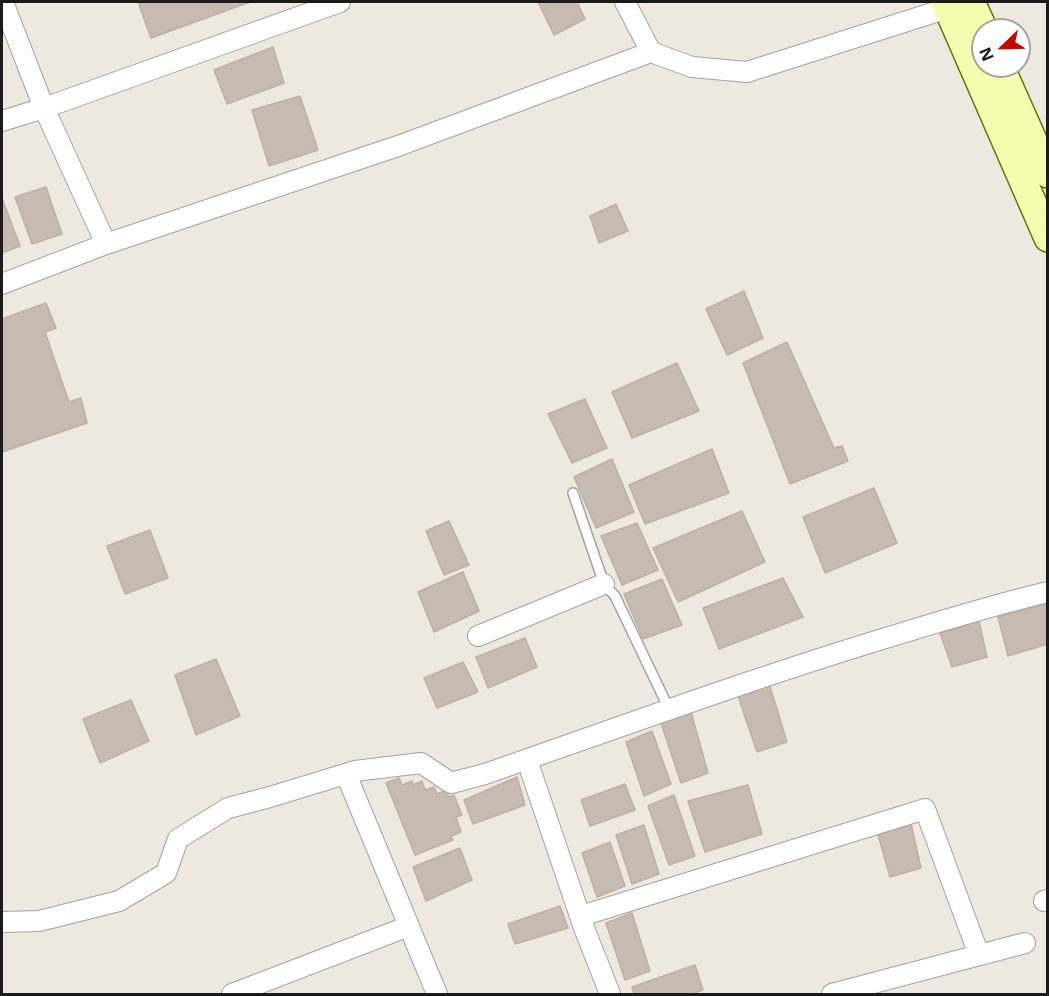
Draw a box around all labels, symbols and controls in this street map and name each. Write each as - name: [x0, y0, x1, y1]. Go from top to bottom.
- north arrow: [971, 18, 1031, 78]
- text: N: [974, 44, 999, 65]

